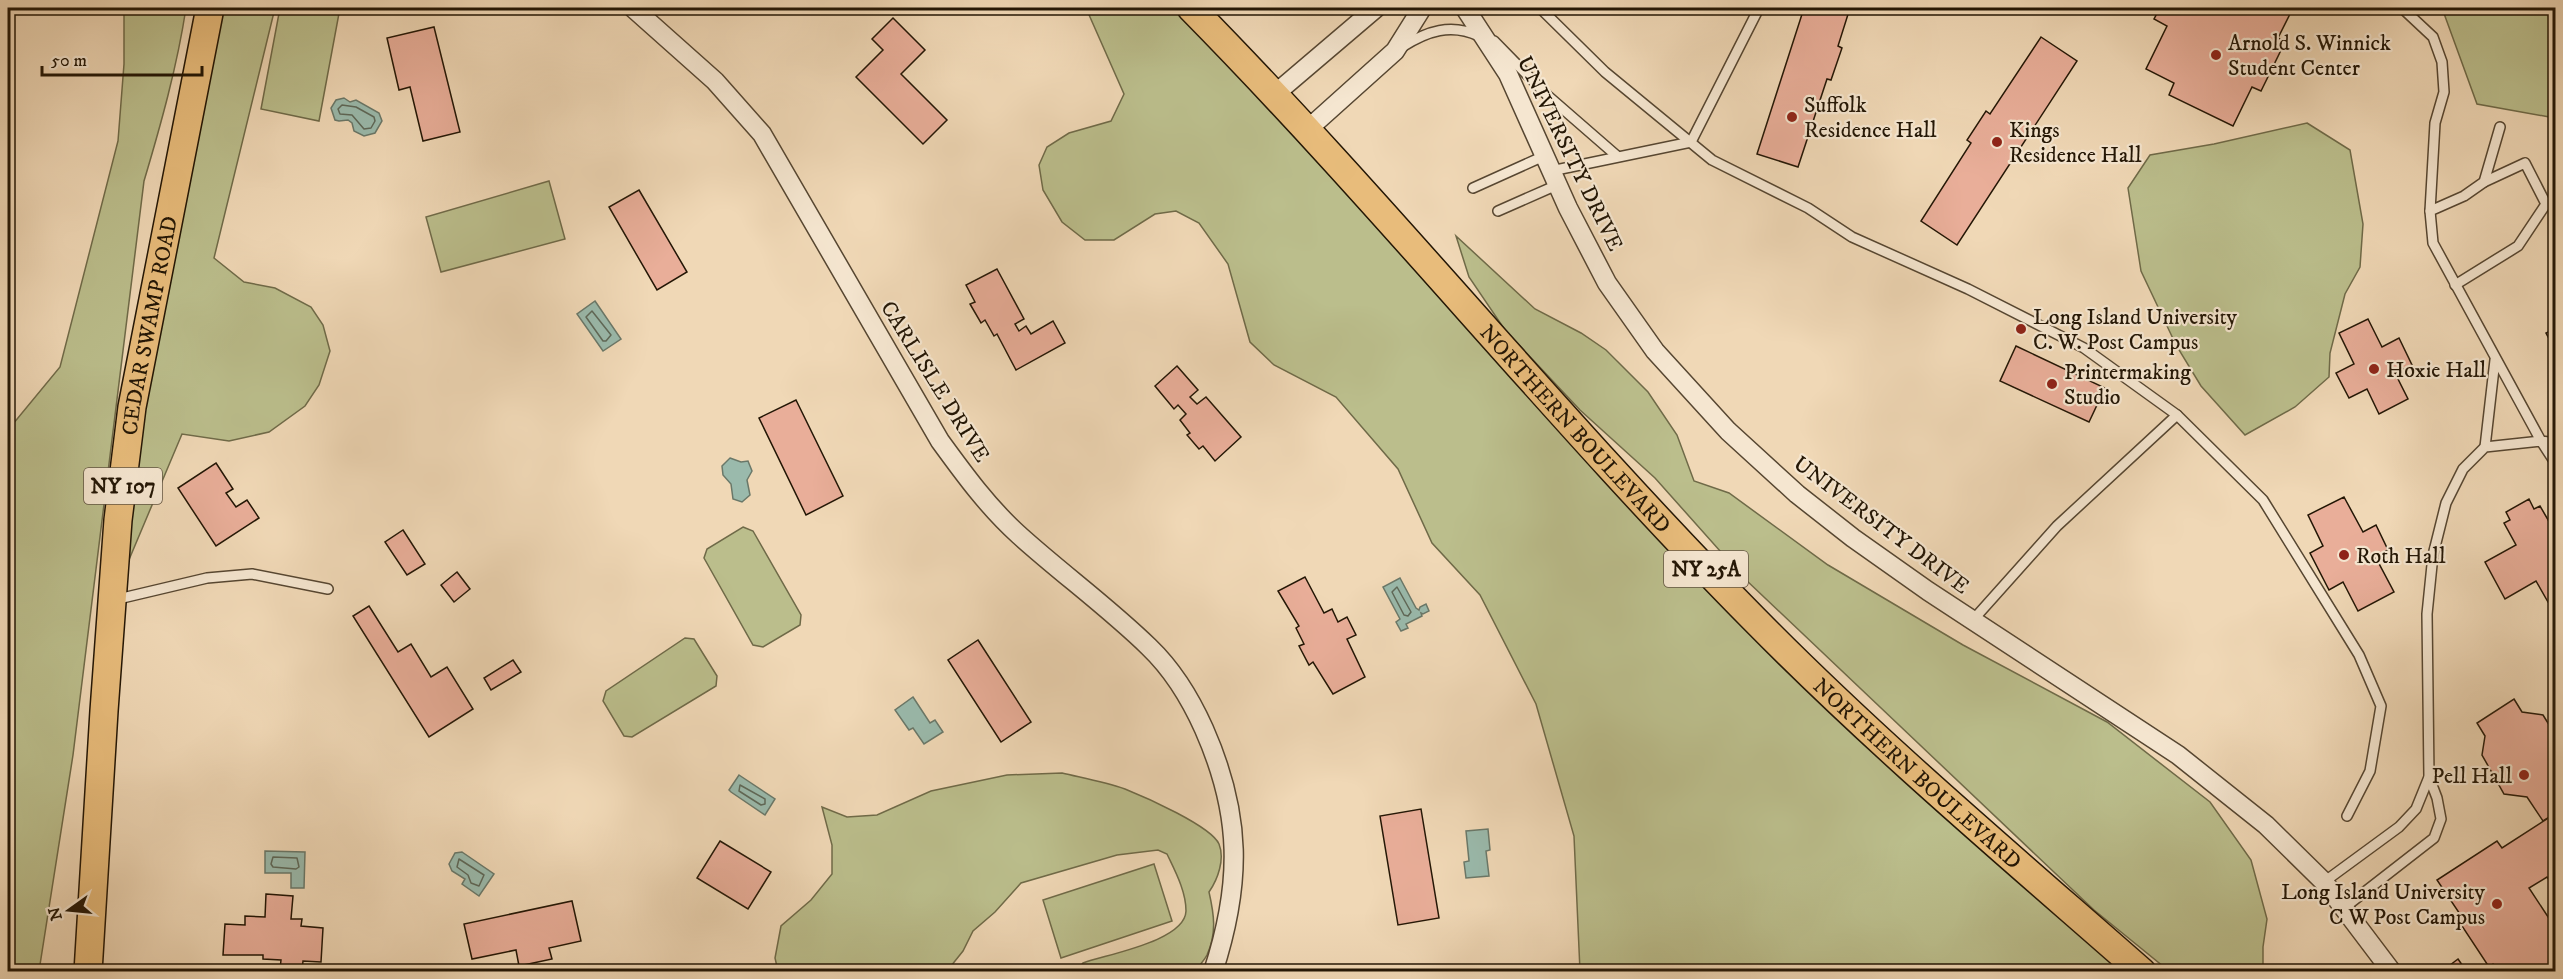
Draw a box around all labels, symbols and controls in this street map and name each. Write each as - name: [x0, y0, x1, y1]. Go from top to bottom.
- place label: Arnold S. Winnick Student Center: [2228, 30, 2391, 82]
- scale bar: [42, 39, 202, 77]
- marker: Arnold S. Winnick Student Center: [2209, 48, 2223, 62]
- text: 50 m: [51, 50, 87, 72]
- street label: UNIVERSITY DRIVE: [1511, 52, 1629, 256]
- place label: Suffolk Residence Hall: [1804, 92, 1937, 144]
- marker: Suffolk Residence Hall: [1785, 110, 1799, 124]
- place label: Kings Residence Hall: [2009, 117, 2142, 169]
- marker: Kings Residence Hall: [1990, 135, 2004, 149]
- street label: CEDAR SWAMP ROAD: [117, 214, 184, 437]
- street label: CARLISLE DRIVE: [874, 296, 995, 467]
- place label: Long Island University C. W. Post Campus: [2033, 304, 2238, 356]
- street label: NORTHERN BOULEVARD: [1473, 320, 1676, 539]
- marker: Long Island University C. W. Post Campus: [2014, 322, 2028, 336]
- place label: Hoxie Hall: [2386, 357, 2487, 384]
- place label: Printermaking Studio: [2064, 359, 2191, 411]
- marker: Hoxie Hall: [2367, 362, 2381, 376]
- marker: Printermaking Studio: [2045, 377, 2059, 391]
- street label: UNIVERSITY DRIVE: [1788, 450, 1974, 600]
- road number: NY 107: [84, 468, 162, 504]
- place label: Roth Hall: [2356, 543, 2446, 570]
- marker: Roth Hall: [2337, 548, 2351, 562]
- road number: NY 25A: [1664, 551, 1748, 587]
- street label: NORTHERN BOULEVARD: [1807, 673, 2027, 876]
- place label: Pell Hall: [2431, 763, 2512, 790]
- marker: Pell Hall: [2517, 768, 2531, 782]
- place label: Long Island University C W Post Campus: [2281, 879, 2486, 931]
- north arrow: [39, 880, 99, 940]
- marker: Long Island University C W Post Campus: [2490, 897, 2504, 911]
- text: N: [44, 905, 67, 923]

